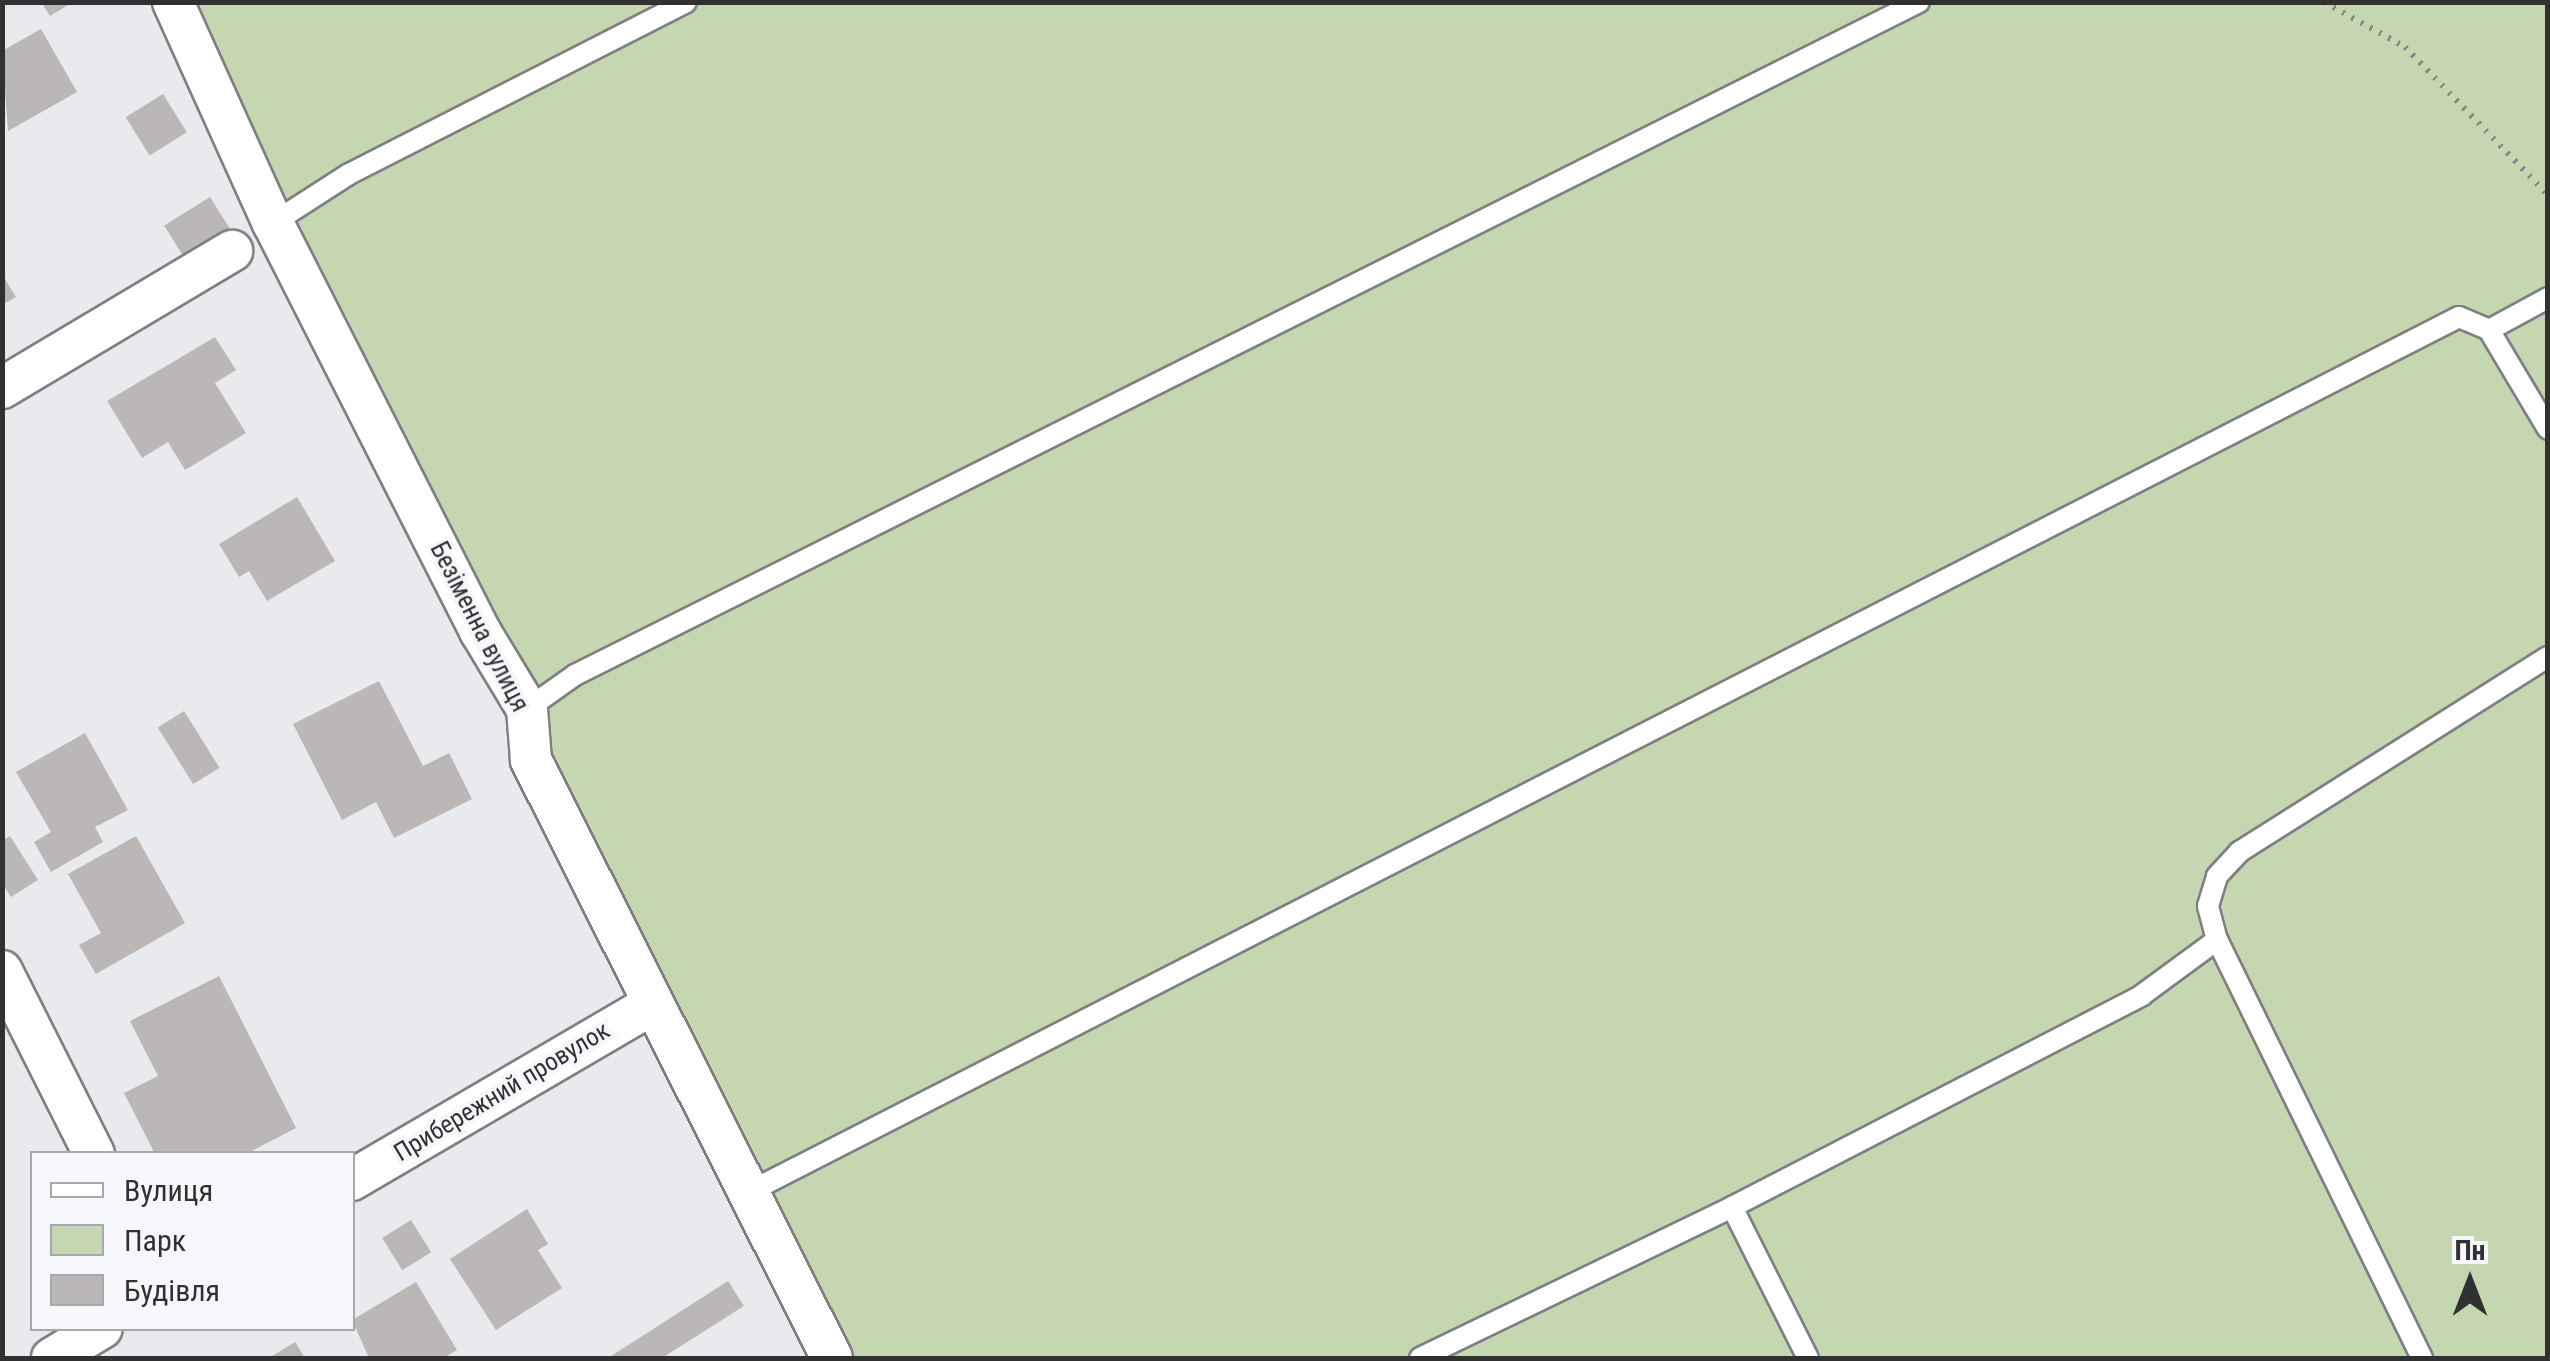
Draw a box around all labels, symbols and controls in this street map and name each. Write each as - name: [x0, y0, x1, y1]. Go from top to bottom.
- street label: Безіменна вулиця: [423, 537, 535, 717]
- street label: Прибережний провулок: [389, 1016, 615, 1168]
- legend: [30, 1151, 355, 1331]
- text: Вулиця: [124, 1173, 213, 1208]
- text: Парк: [124, 1223, 186, 1258]
- north arrow: [2420, 1231, 2520, 1331]
- text: Пн: [2454, 1234, 2486, 1267]
- text: Будівля: [124, 1273, 220, 1308]

